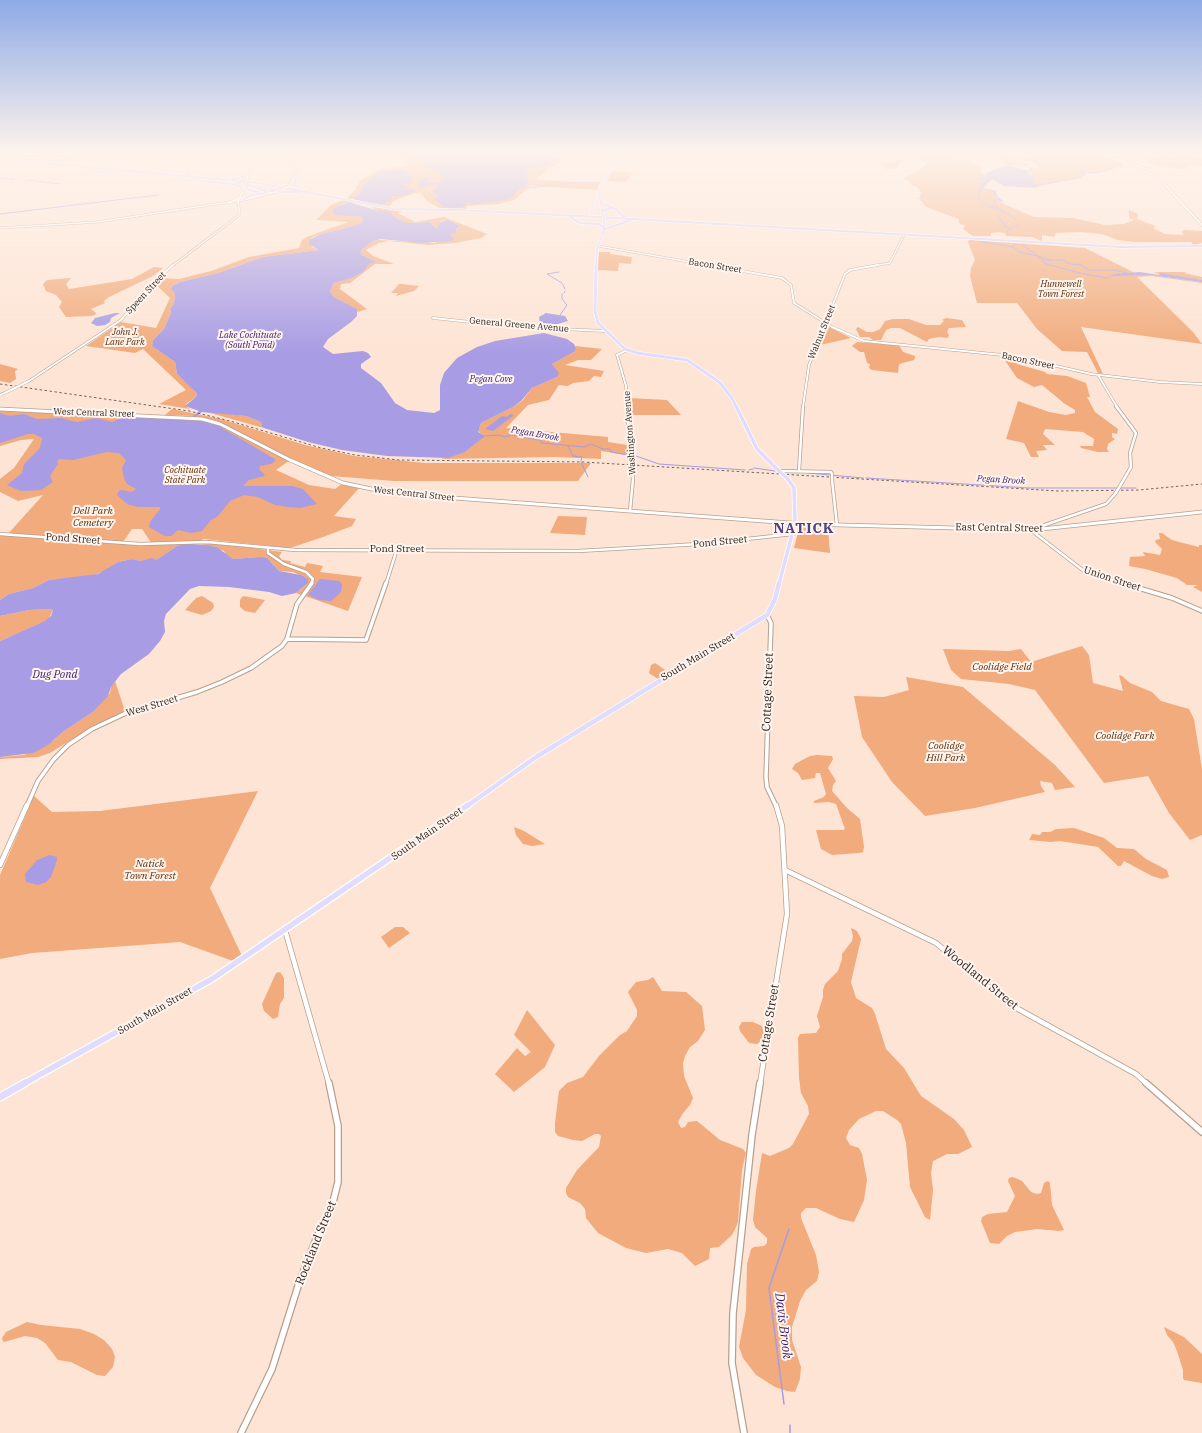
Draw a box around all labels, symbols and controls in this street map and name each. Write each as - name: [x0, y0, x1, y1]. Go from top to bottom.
- street label: Bacon Street: [688, 256, 742, 276]
- street label: Speen Street: [124, 270, 168, 316]
- park label: Hunnewell Town Forest: [1038, 279, 1084, 300]
- street label: Walnut Street: [806, 303, 838, 361]
- street label: General Greene Avenue: [469, 315, 569, 335]
- park label: John J. Lane Park: [105, 327, 145, 348]
- water label: Lake Cochituate (South Pond): [219, 330, 281, 351]
- street label: Bacon Street: [1001, 350, 1055, 372]
- water label: Pegan Cove: [470, 374, 512, 384]
- street label: Washington Avenue: [622, 391, 638, 475]
- street label: West Central Street: [53, 406, 135, 420]
- water label: Pegan Brook: [510, 424, 560, 444]
- park label: Cochituate State Park: [164, 465, 206, 486]
- water label: Pegan Brook: [977, 473, 1025, 487]
- street label: West Central Street: [373, 484, 455, 504]
- park label: Dell Park Cemetery: [73, 505, 113, 528]
- district label: NATICK: [773, 521, 835, 537]
- street label: East Central Street: [955, 521, 1043, 535]
- street label: Pond Street: [45, 531, 101, 547]
- street label: Pond Street: [692, 533, 748, 551]
- street label: Pond Street: [370, 543, 424, 555]
- street label: Union Street: [1082, 564, 1142, 594]
- street label: South Main Street: [659, 630, 737, 684]
- street label: Cottage Street: [759, 652, 777, 732]
- park label: Coolidge Field: [972, 661, 1032, 673]
- water label: Dug Pond: [33, 668, 77, 682]
- street label: West Street: [125, 692, 179, 720]
- park label: Coolidge Park: [1096, 730, 1154, 742]
- park label: Coolidge Hill Park: [927, 740, 965, 764]
- street label: South Main Street: [389, 805, 465, 863]
- park label: Natick Town Forest: [124, 858, 176, 882]
- street label: Woodland Street: [939, 943, 1021, 1013]
- street label: Cottage Street: [756, 983, 782, 1063]
- street label: South Main Street: [116, 985, 194, 1037]
- street label: Rockland Street: [293, 1199, 339, 1287]
- water label: Davis Brook: [771, 1292, 795, 1360]

